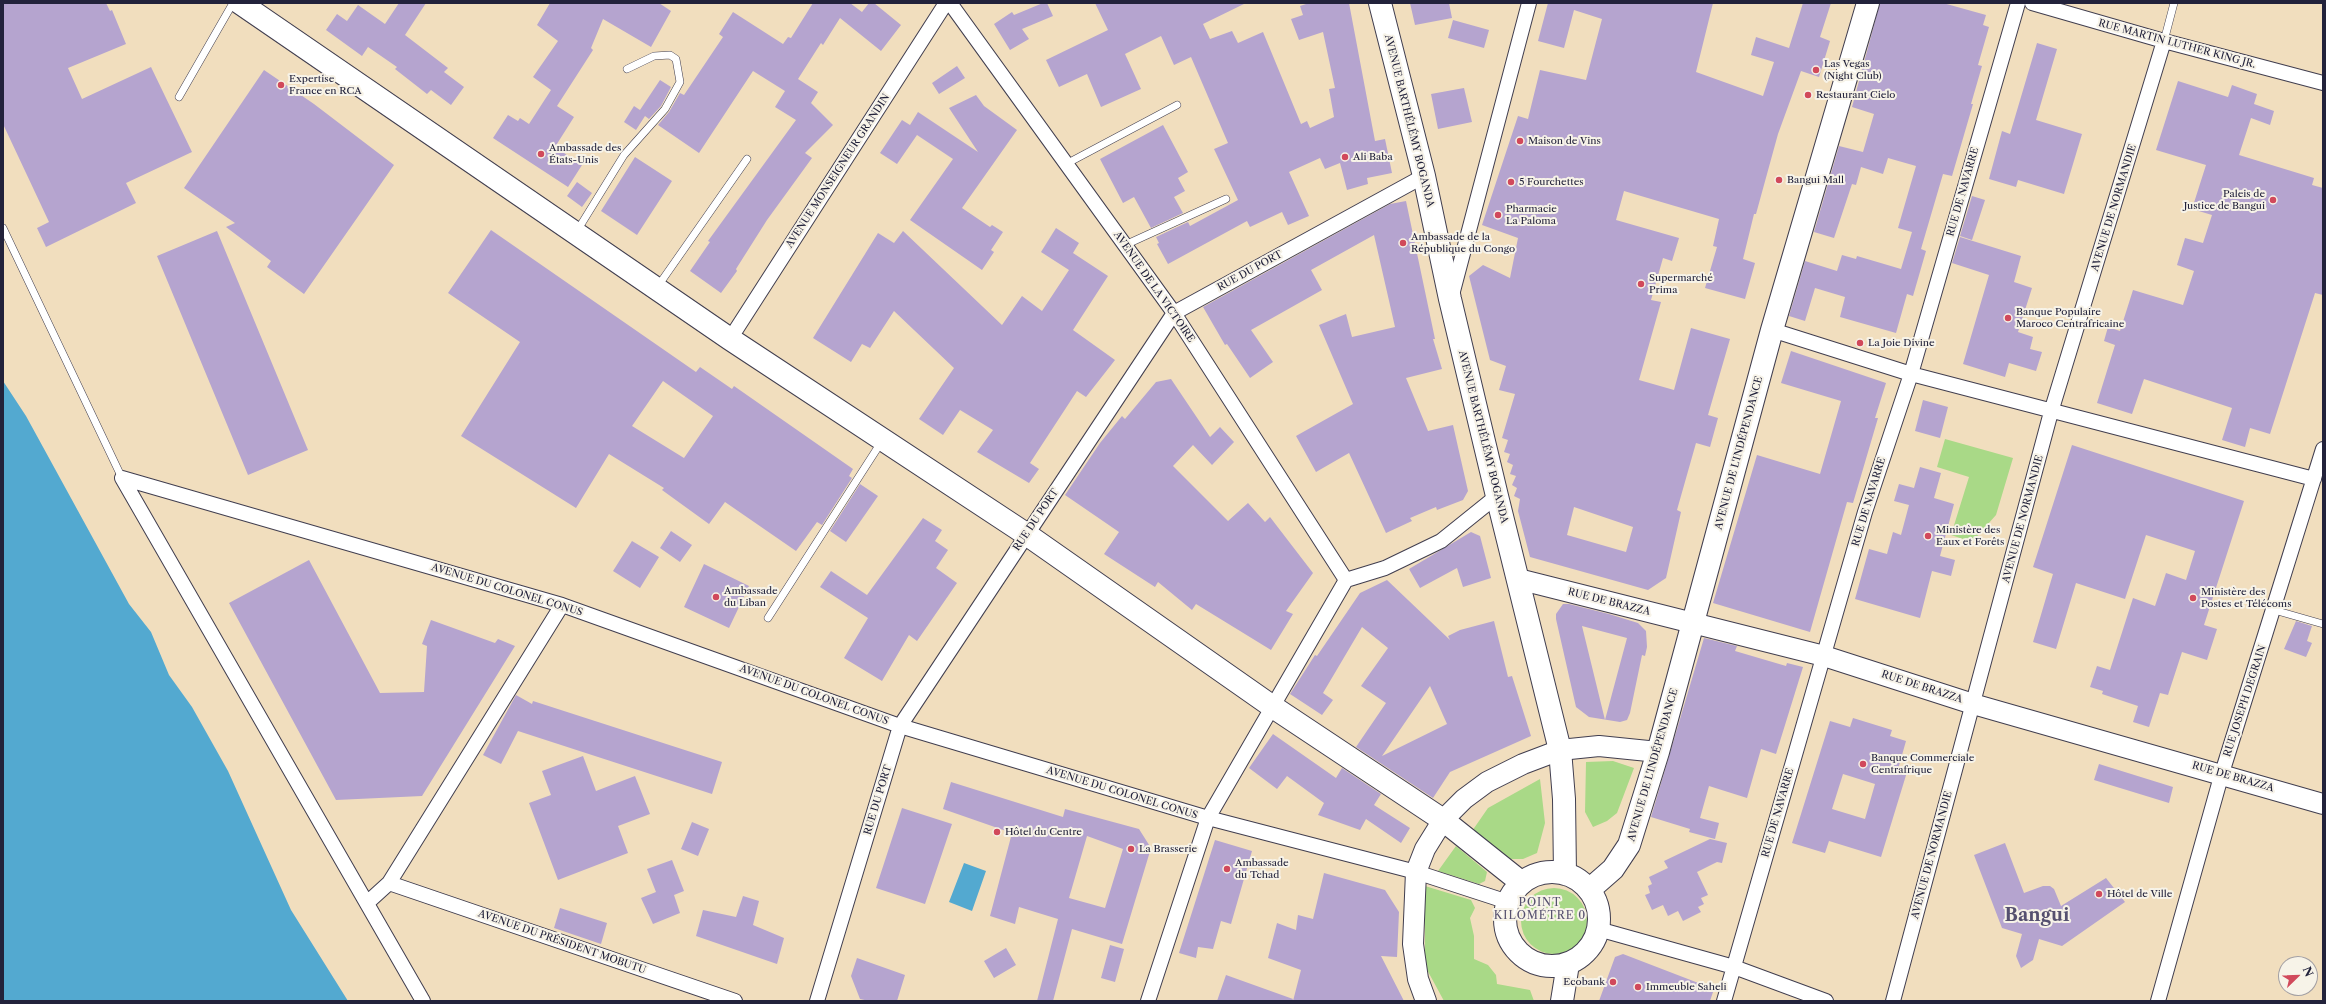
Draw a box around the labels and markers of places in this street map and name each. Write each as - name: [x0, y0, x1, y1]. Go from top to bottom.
- place label: Las Vegas (Night Club): [1824, 58, 1882, 82]
- marker: Las Vegas (Night Club): [1811, 65, 1821, 75]
- place label: Expertise France en RCA: [289, 73, 362, 96]
- marker: Expertise France en RCA: [276, 80, 286, 90]
- place label: Restaurant Cielo: [1816, 89, 1895, 101]
- marker: Restaurant Cielo: [1803, 90, 1813, 100]
- place label: Maison de Vins: [1528, 135, 1601, 147]
- marker: Maison de Vins: [1515, 136, 1525, 146]
- place label: Ambassade des États-Unis: [549, 142, 621, 166]
- marker: Ambassade des États-Unis: [536, 149, 546, 159]
- place label: Ali Baba: [1353, 151, 1393, 163]
- marker: Ali Baba: [1340, 152, 1350, 162]
- place label: Bangui Mall: [1787, 174, 1844, 186]
- marker: Bangui Mall: [1774, 175, 1784, 185]
- place label: 5 Fourchettes: [1519, 176, 1584, 188]
- marker: 5 Fourchettes: [1506, 177, 1516, 187]
- place label: Paleis de Justice de Bangui: [2184, 188, 2265, 212]
- marker: Paleis de Justice de Bangui: [2268, 195, 2278, 205]
- place label: Pharmacie La Paloma: [1506, 203, 1557, 226]
- marker: Pharmacie La Paloma: [1493, 210, 1503, 220]
- place label: Ambassade de la République du Congo: [1411, 231, 1515, 254]
- marker: Ambassade de la République du Congo: [1398, 238, 1408, 248]
- place label: Supermarché Prima: [1649, 272, 1713, 296]
- marker: Supermarché Prima: [1636, 279, 1646, 289]
- place label: Banque Populaire Maroco Centrafricaine: [2016, 306, 2124, 330]
- marker: Banque Populaire Maroco Centrafricaine: [2003, 313, 2013, 323]
- place label: La Joie Divine: [1868, 337, 1935, 349]
- marker: La Joie Divine: [1855, 338, 1865, 348]
- place label: Ministère des Eaux et Forêts: [1936, 524, 2004, 548]
- marker: Ministère des Eaux et Forêts: [1923, 531, 1933, 541]
- place label: Ambassade du Liban: [724, 585, 778, 608]
- place label: Ministère des Postes et Télécoms: [2201, 586, 2291, 610]
- marker: Ambassade du Liban: [711, 592, 721, 602]
- marker: Ministère des Postes et Télécoms: [2188, 593, 2198, 603]
- place label: Banque Commerciale Centrafrique: [1871, 752, 1974, 776]
- marker: Banque Commerciale Centrafrique: [1858, 759, 1868, 769]
- place label: Hôtel du Centre: [1005, 826, 1082, 838]
- marker: Hôtel du Centre: [992, 827, 1002, 837]
- place label: La Brasserie: [1139, 843, 1197, 855]
- marker: La Brasserie: [1126, 844, 1136, 854]
- place label: Ambassade du Tchad: [1235, 857, 1289, 880]
- marker: Ambassade du Tchad: [1222, 864, 1232, 874]
- place label: Hôtel de Ville: [2107, 888, 2172, 900]
- marker: Hôtel de Ville: [2094, 889, 2104, 899]
- place label: Ecobank: [1563, 976, 1605, 988]
- marker: Ecobank: [1608, 977, 1618, 987]
- place label: Immeuble Saheli: [1646, 981, 1727, 993]
- marker: Immeuble Saheli: [1633, 982, 1643, 992]

